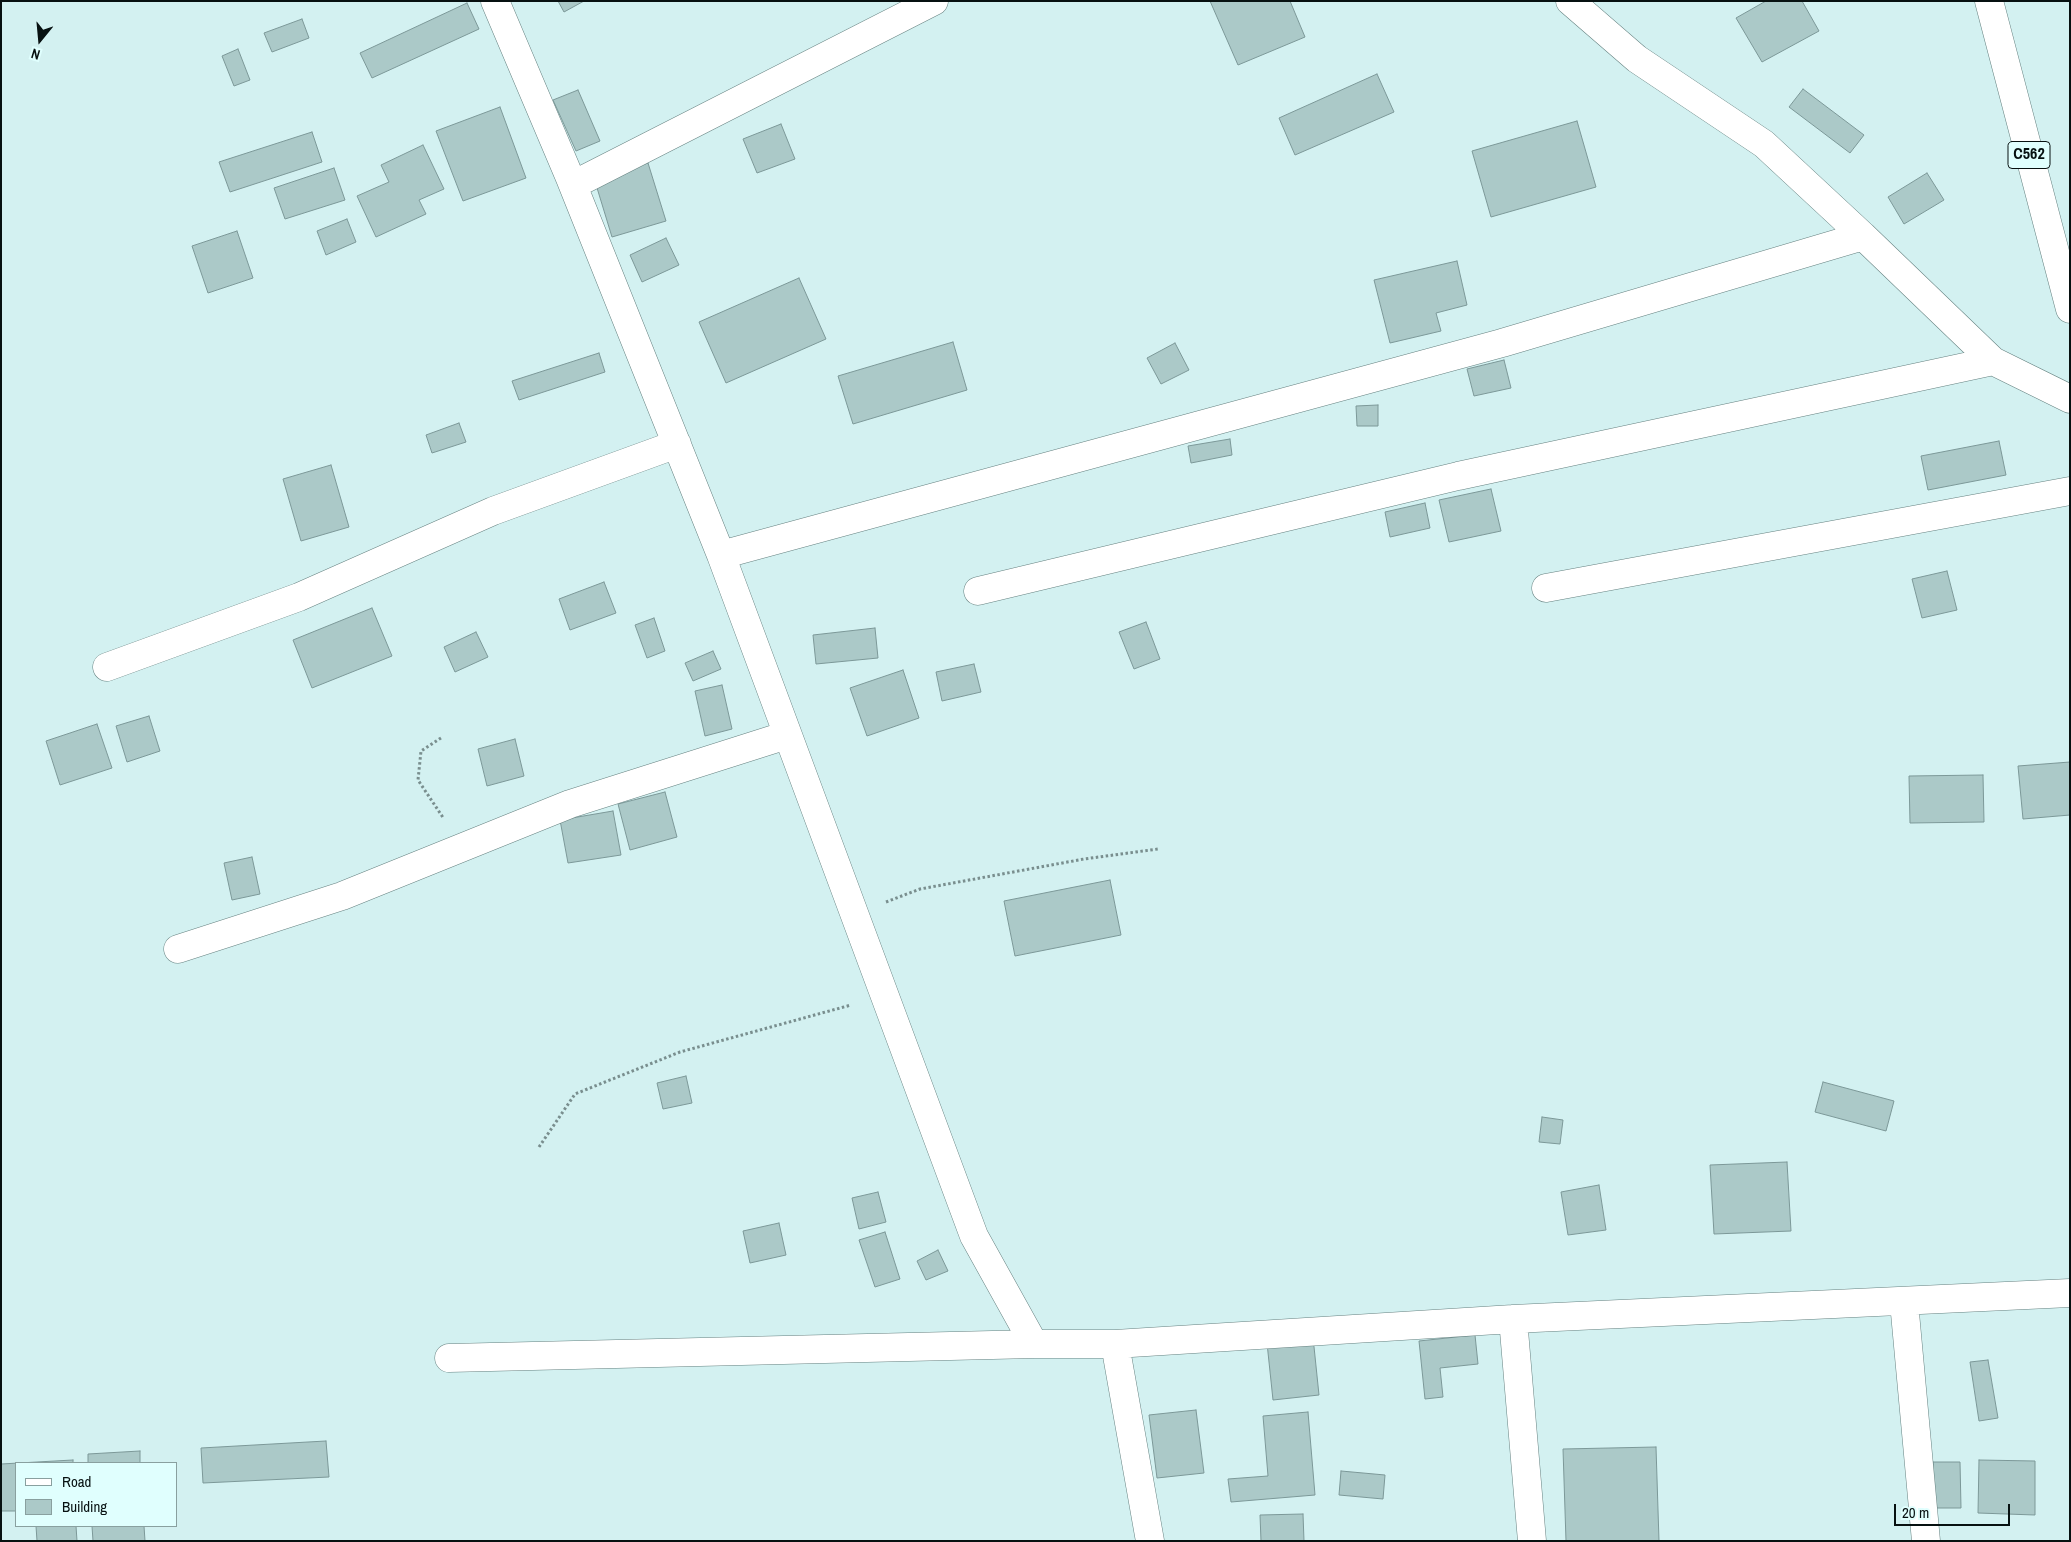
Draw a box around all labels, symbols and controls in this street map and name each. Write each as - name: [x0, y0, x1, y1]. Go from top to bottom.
- north arrow: [15, 15, 65, 65]
- text: N: [29, 45, 42, 64]
- road number: C562: [2008, 142, 2050, 168]
- legend: [15, 1462, 178, 1527]
- text: Road: [62, 1471, 91, 1492]
- scale bar: [1896, 1494, 2012, 1526]
- text: Building: [62, 1496, 107, 1517]
- text: 20 m: [1902, 1502, 1929, 1523]

